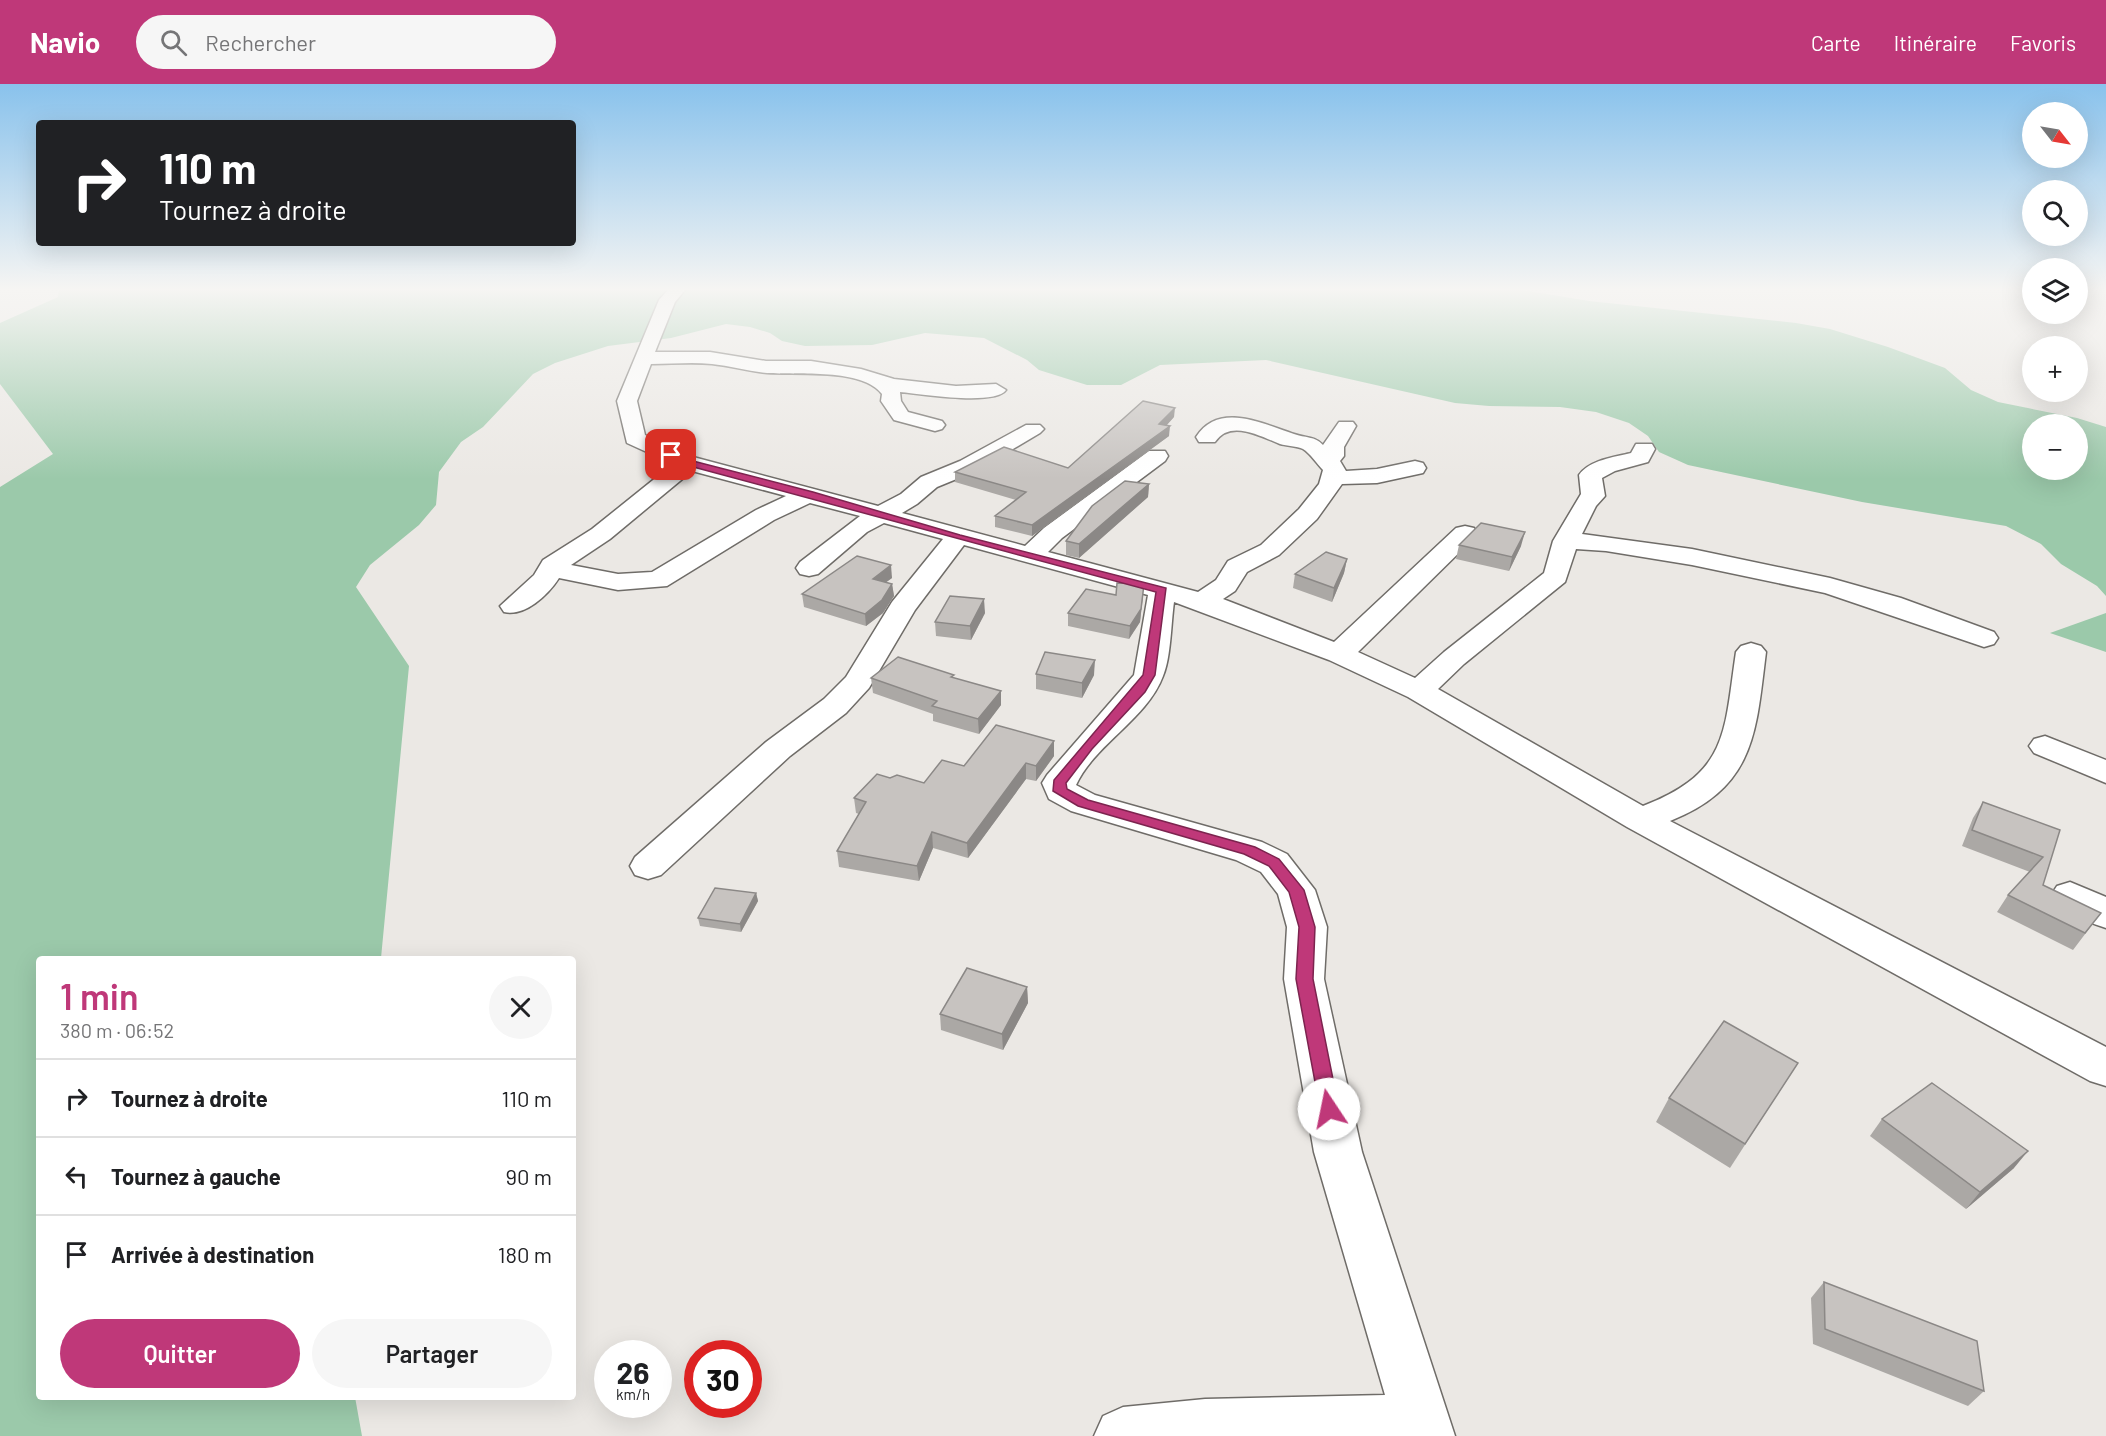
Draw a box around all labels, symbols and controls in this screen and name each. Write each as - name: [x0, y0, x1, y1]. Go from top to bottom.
- search box: [136, 15, 556, 69]
- text: Navio: [30, 25, 100, 59]
- icon: search: [157, 26, 190, 59]
- text: Rechercher: [205, 29, 316, 55]
- text: Carte: [1811, 30, 1861, 55]
- text: Itinéraire: [1894, 30, 1977, 55]
- text: Favoris: [2010, 30, 2076, 55]
- north arrow: [2022, 102, 2088, 168]
- map controls: [2022, 102, 2088, 480]
- text: 110 m: [159, 142, 256, 192]
- icon: right: [60, 144, 138, 222]
- button: search: [2022, 180, 2088, 246]
- text: Tournez à droite: [159, 193, 347, 225]
- button: layers: [2022, 258, 2088, 324]
- button: +: [2022, 336, 2088, 402]
- button: −: [2022, 414, 2088, 480]
- pin: [645, 429, 696, 480]
- icon: arrive: [654, 438, 687, 471]
- text: 1 min: [60, 974, 139, 1017]
- button: close: [489, 976, 552, 1039]
- text: 380 m · 06:52: [60, 1018, 174, 1042]
- position arrow: [1297, 1077, 1361, 1141]
- icon: right: [60, 1082, 93, 1115]
- text: Tournez à droite: [111, 1085, 268, 1111]
- text: 110 m: [502, 1085, 552, 1111]
- icon: left: [60, 1160, 93, 1193]
- text: Tournez à gauche: [111, 1163, 281, 1189]
- text: 90 m: [506, 1163, 552, 1189]
- icon: arrive: [60, 1238, 93, 1271]
- text: Arrivée à destination: [111, 1241, 314, 1267]
- text: 180 m: [498, 1241, 552, 1267]
- button: Quitter: [60, 1319, 300, 1388]
- button: Partager: [312, 1319, 552, 1388]
- speed limit sign: 30: [684, 1340, 762, 1418]
- text: 26: [617, 1354, 649, 1390]
- text: km/h: [616, 1385, 650, 1403]

